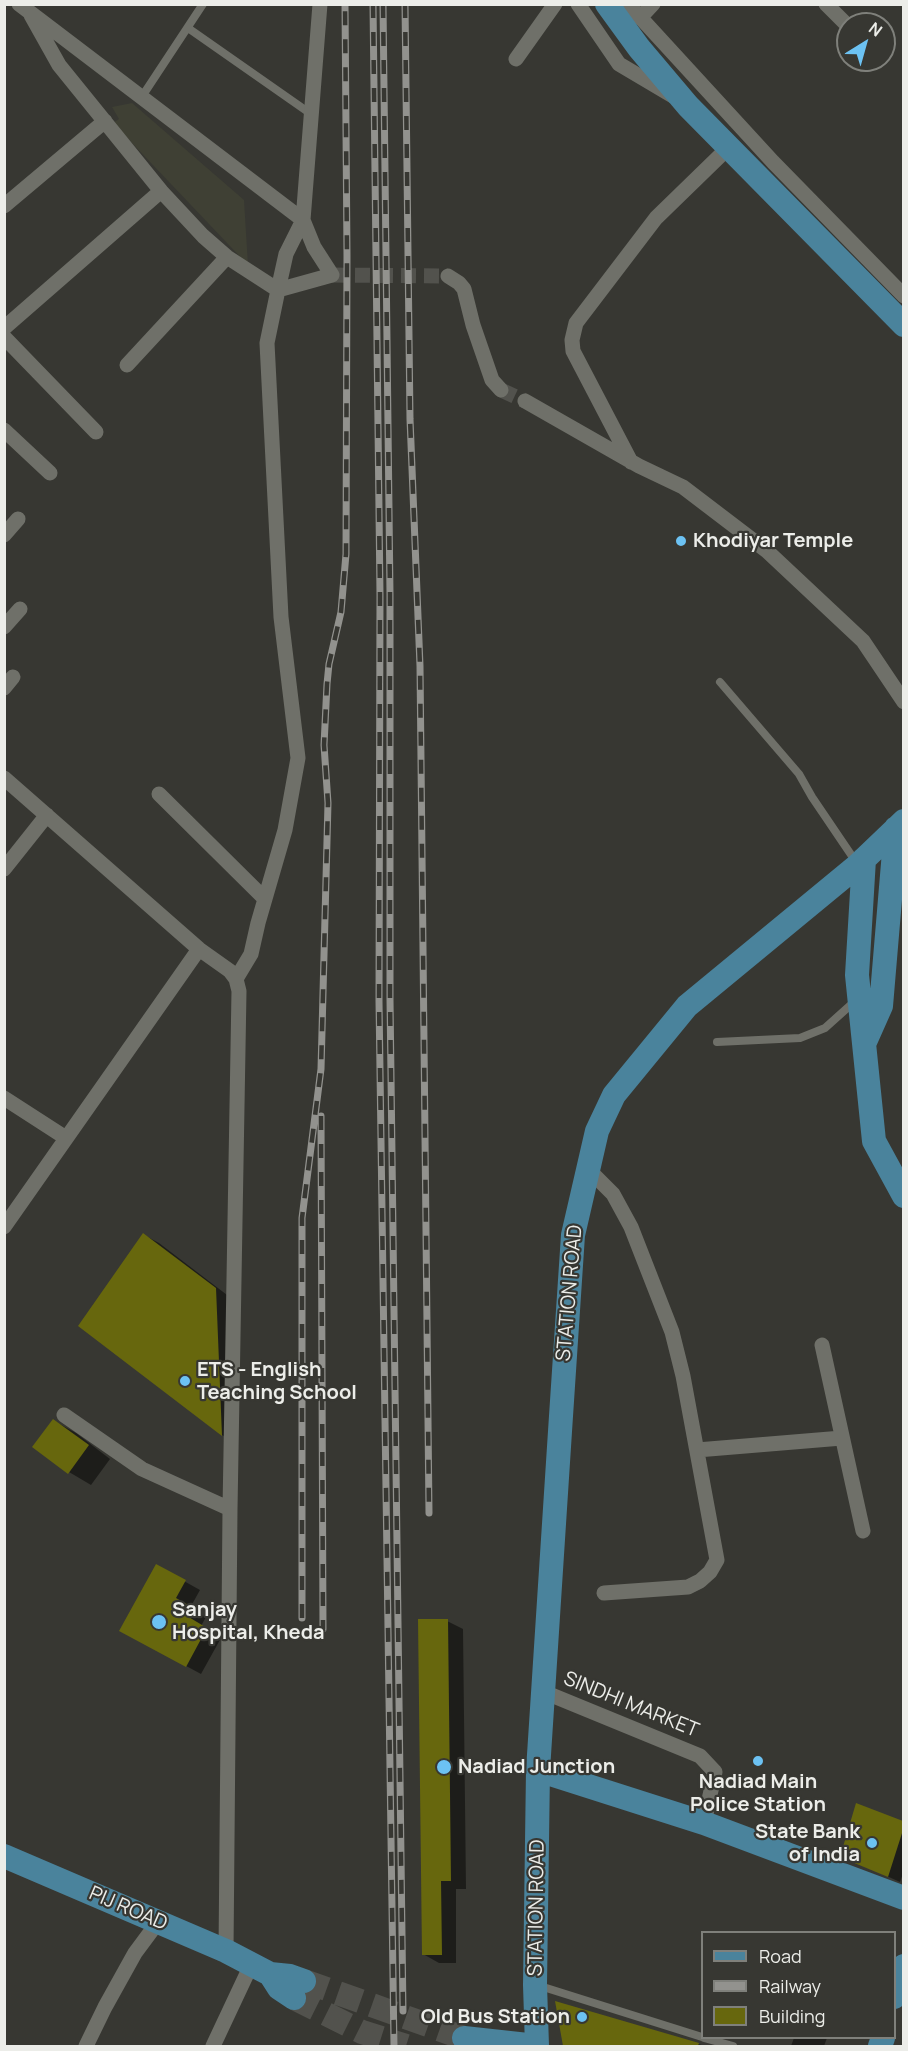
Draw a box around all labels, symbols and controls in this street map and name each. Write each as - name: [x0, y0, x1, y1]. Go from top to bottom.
- north arrow: [836, 12, 896, 72]
- text: N: [864, 17, 887, 41]
- place label: Khodiyar Temple: [693, 529, 853, 553]
- marker: Khodiyar Temple: [674, 534, 688, 548]
- street label: STATION ROAD: [552, 1224, 588, 1362]
- place label: ETS - English Teaching School: [197, 1358, 357, 1405]
- marker: ETS - English Teaching School: [178, 1374, 192, 1388]
- place label: Sanjay Hospital, Kheda: [172, 1598, 325, 1645]
- marker: Sanjay Hospital, Kheda: [150, 1613, 168, 1631]
- street label: SINDHI MARKET: [560, 1667, 702, 1743]
- marker: Nadiad Main Police Station: [751, 1754, 765, 1768]
- place label: Nadiad Junction: [458, 1755, 615, 1779]
- marker: Nadiad Junction: [435, 1758, 453, 1776]
- place label: Nadiad Main Police Station: [690, 1770, 826, 1817]
- place label: State Bank of India: [755, 1820, 860, 1867]
- marker: State Bank of India: [865, 1836, 879, 1850]
- street label: STATION ROAD: [524, 1839, 550, 1977]
- street label: PIJ ROAD: [85, 1882, 171, 1936]
- legend: [701, 1931, 896, 2039]
- text: Road: [759, 1944, 802, 1968]
- text: Railway: [759, 1974, 821, 1998]
- text: Building: [759, 2004, 825, 2028]
- place label: Old Bus Station: [421, 2005, 570, 2029]
- marker: Old Bus Station: [575, 2010, 589, 2024]

